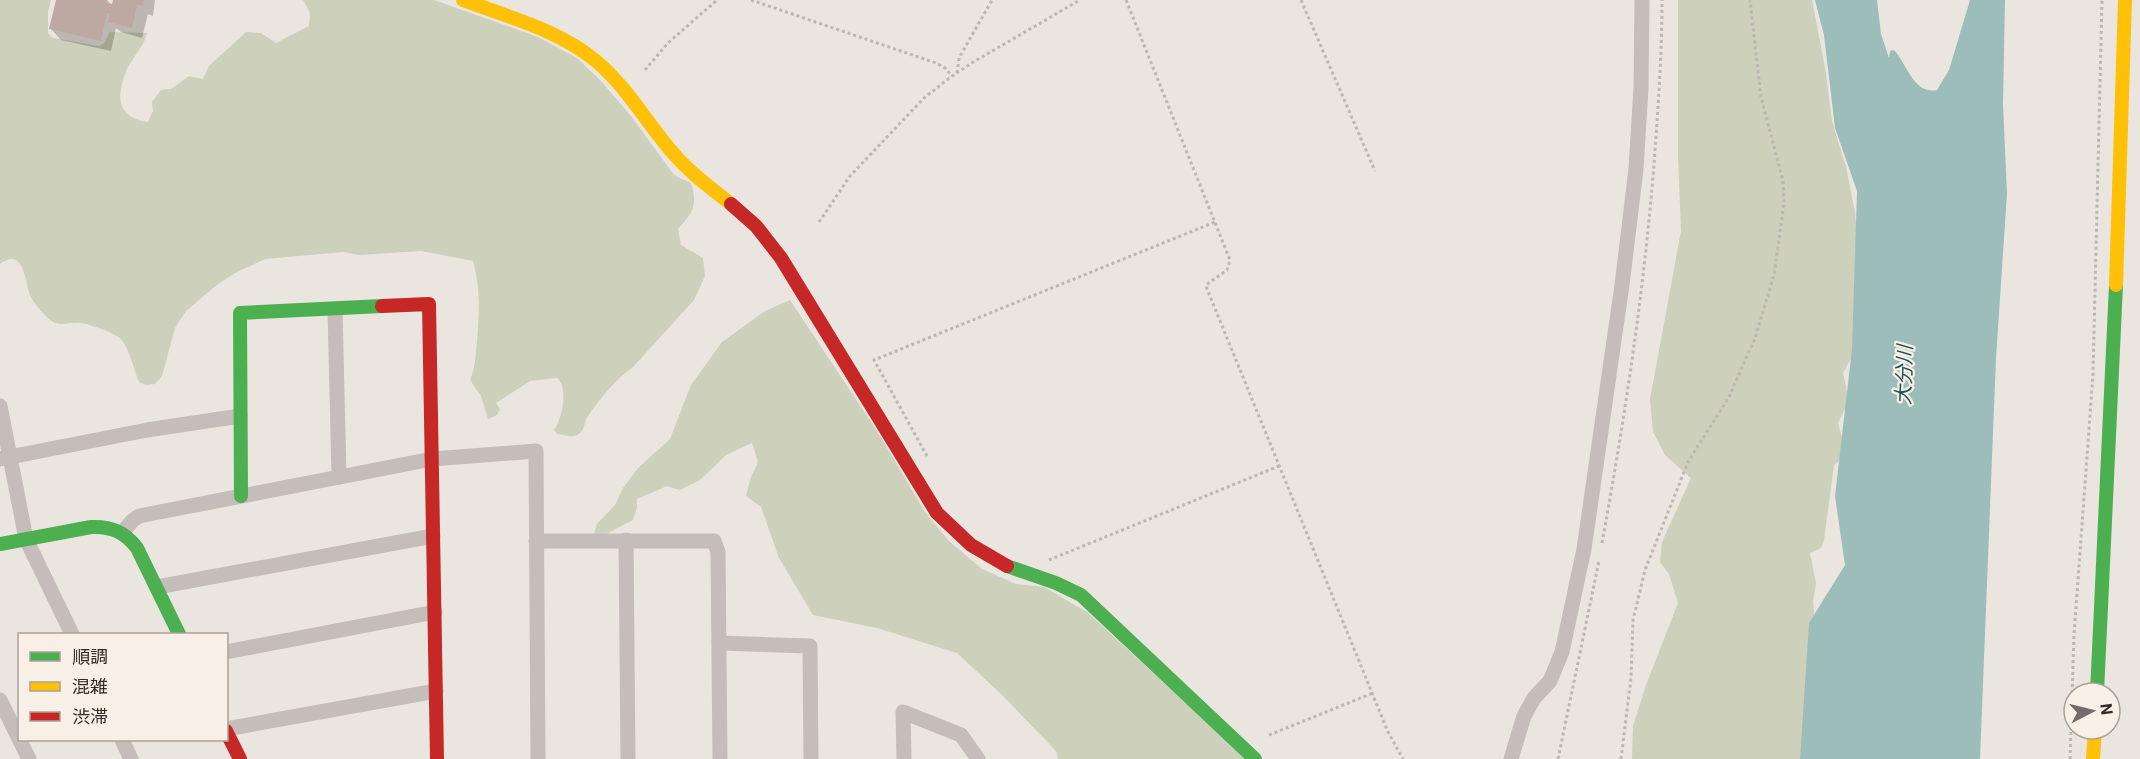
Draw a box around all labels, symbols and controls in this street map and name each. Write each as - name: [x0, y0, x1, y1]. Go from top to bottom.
- water label: 大分川: [1891, 343, 1917, 405]
- legend: [18, 633, 228, 741]
- text: 順調: [72, 646, 108, 667]
- text: 混雑: [72, 676, 108, 697]
- north arrow: [2062, 681, 2122, 741]
- text: N: [2096, 702, 2117, 716]
- text: 渋滞: [72, 706, 108, 727]

